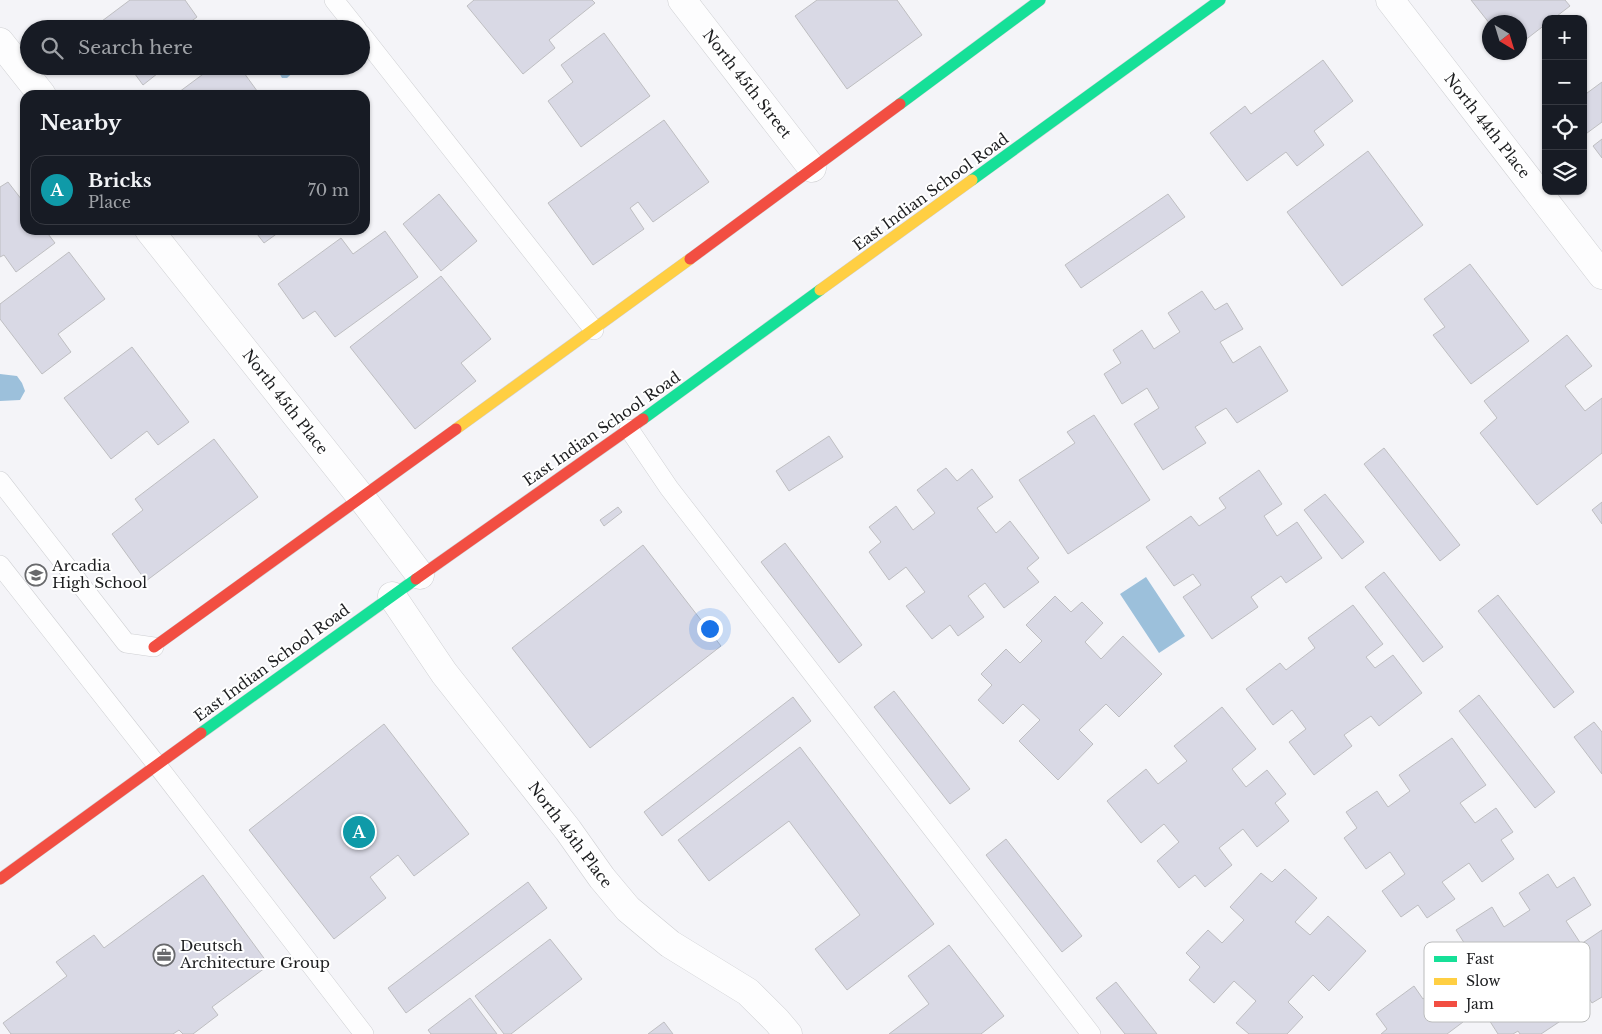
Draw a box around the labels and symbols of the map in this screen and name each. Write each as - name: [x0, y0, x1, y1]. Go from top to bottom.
- north arrow: [1482, 15, 1527, 60]
- street label: North 45th Street: [699, 25, 796, 142]
- street label: North 44th Place: [1440, 69, 1534, 182]
- street label: East Indian School Road: [849, 129, 1012, 254]
- street label: North 45th Place: [238, 345, 332, 458]
- street label: East Indian School Road: [519, 367, 684, 490]
- place label: Arcadia High School: [51, 556, 147, 592]
- school or university icon: Arcadia High School: [24, 563, 48, 587]
- street label: East Indian School Road: [190, 600, 353, 725]
- your location: [697, 616, 723, 642]
- street label: North 45th Place: [524, 778, 617, 892]
- pin: A: [343, 813, 375, 851]
- place label: Deutsch Architecture Group: [179, 936, 330, 972]
- legend: [1424, 942, 1590, 1022]
- office icon: Deutsch Architecture Group: [152, 943, 176, 967]
- text: Fast: [1466, 950, 1495, 968]
- text: Slow: [1466, 972, 1500, 990]
- text: Jam: [1464, 995, 1494, 1013]

